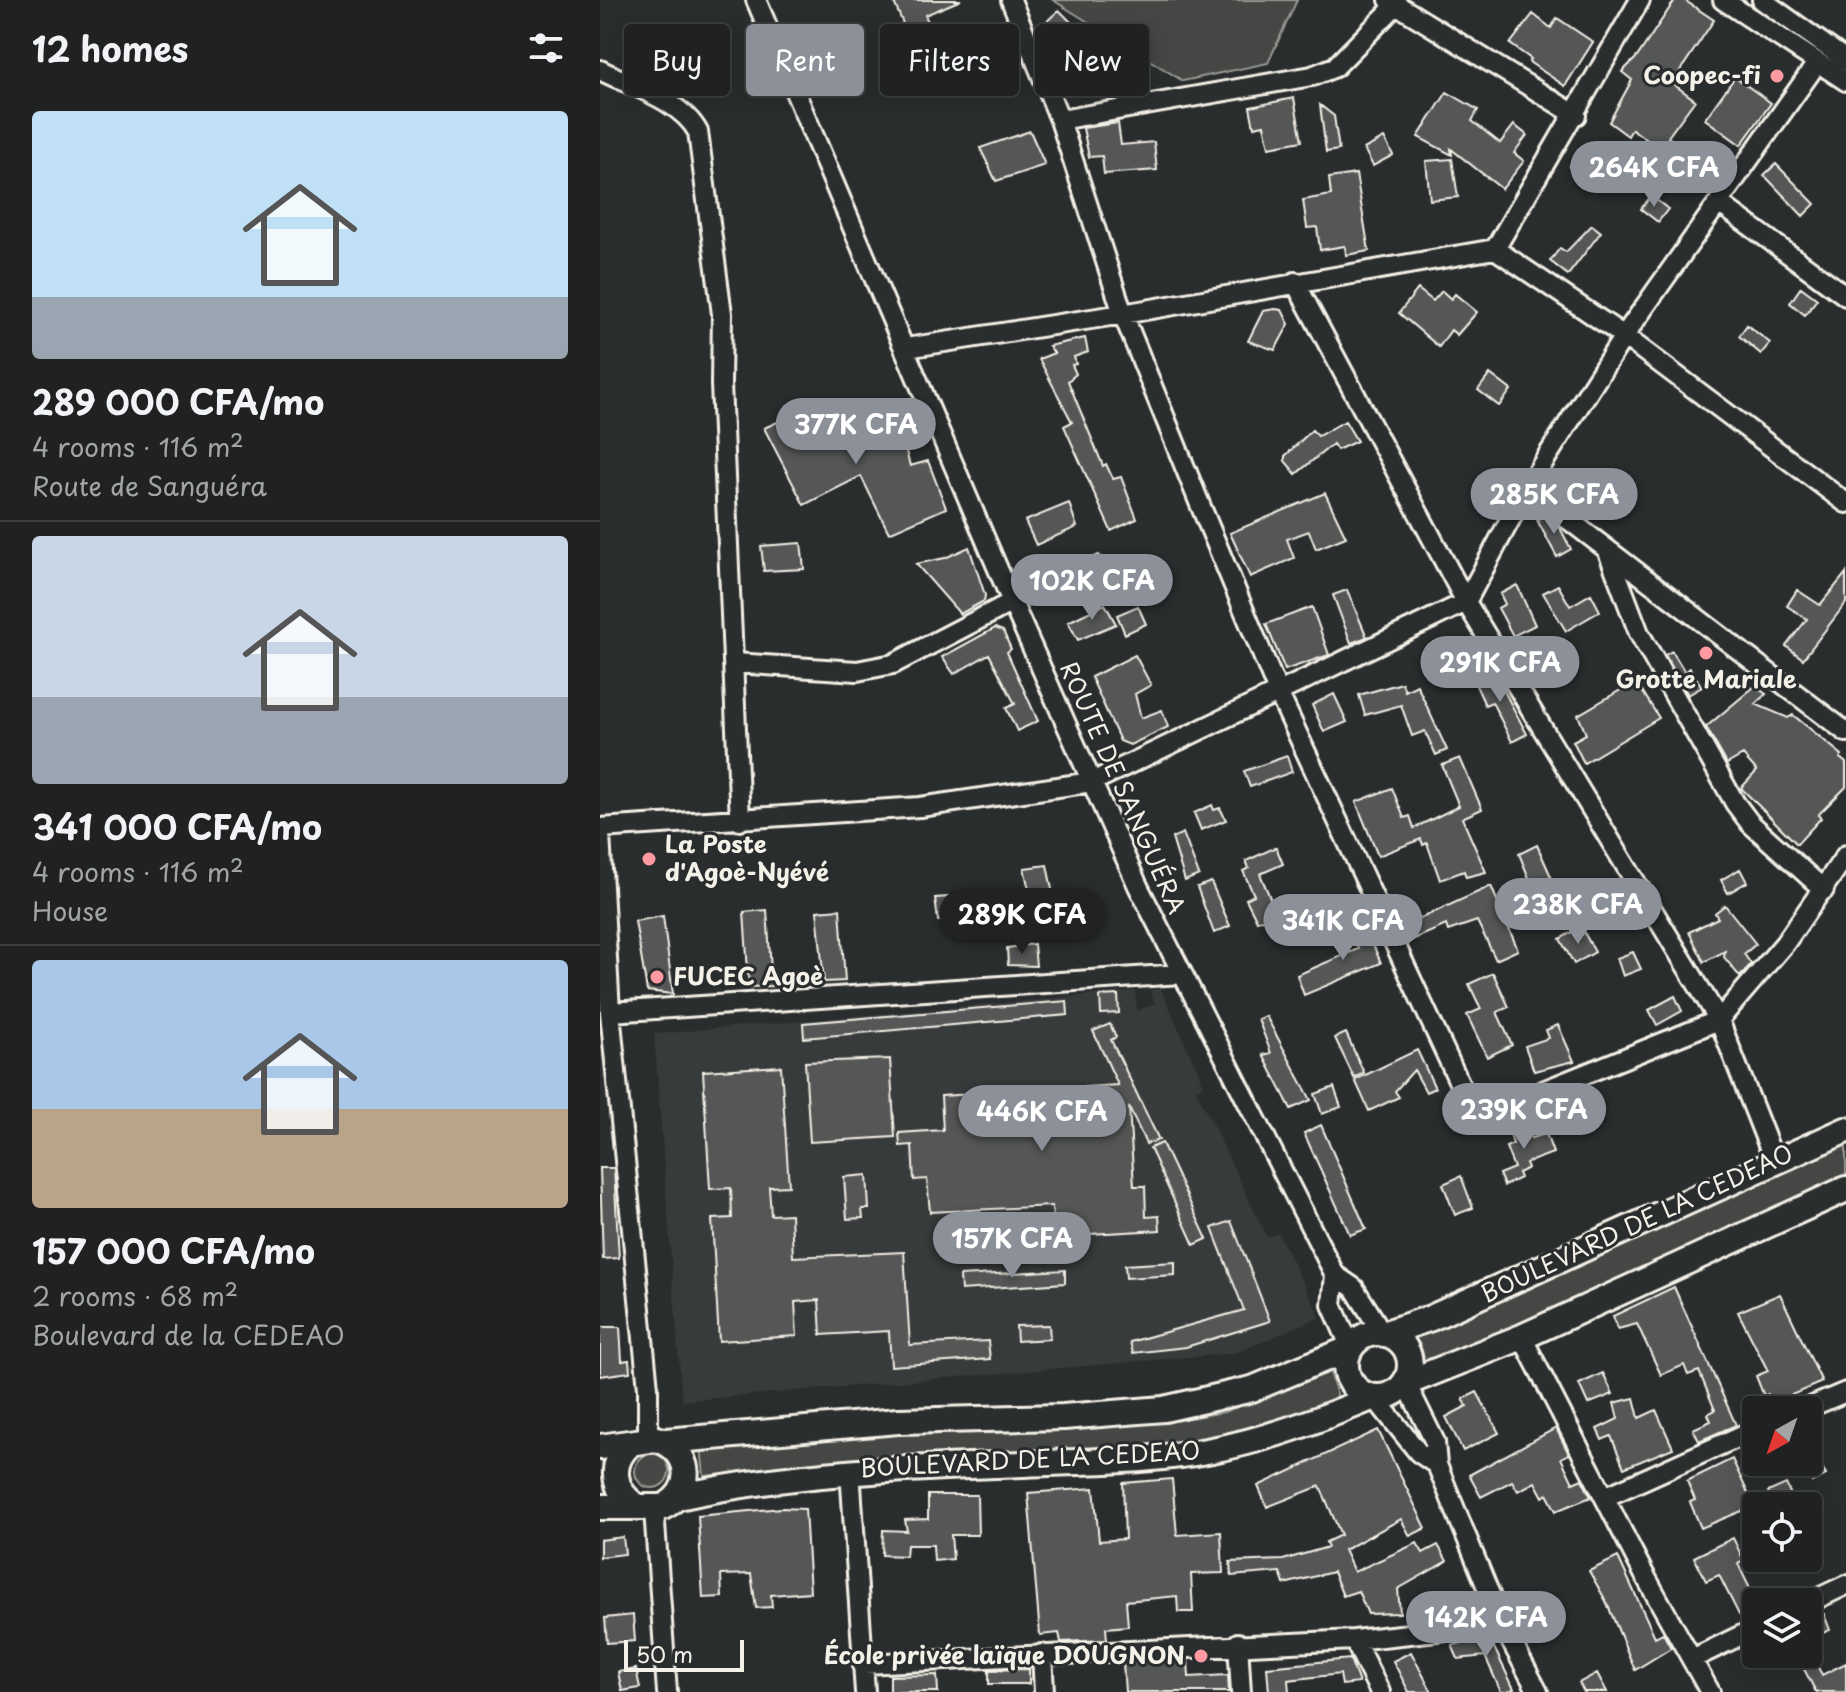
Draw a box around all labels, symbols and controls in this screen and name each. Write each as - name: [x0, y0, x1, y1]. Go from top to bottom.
- text: 12 homes: [32, 22, 188, 74]
- chip: Buy: [624, 24, 730, 96]
- chip: Rent: [746, 24, 864, 96]
- chip: Filters: [880, 24, 1019, 96]
- chip: New: [1035, 24, 1149, 96]
- icon: filters: [524, 26, 568, 70]
- place label: Coopec-fi: [1643, 56, 1761, 92]
- marker: Coopec-fi: [1768, 67, 1786, 85]
- pin: 264K CFA: [1571, 141, 1737, 209]
- text: 264K CFA: [1588, 147, 1720, 186]
- icon: home: [228, 163, 372, 307]
- text: 289 000 CFA/mo: [32, 375, 324, 427]
- pin: 377K CFA: [773, 398, 939, 466]
- text: 377K CFA: [794, 404, 918, 443]
- text: 4 rooms · 116 m²: [32, 427, 244, 466]
- text: Route de Sanguéra: [32, 466, 267, 505]
- pin: 285K CFA: [1471, 468, 1637, 536]
- text: 285K CFA: [1489, 474, 1619, 513]
- pin: 102K CFA: [1009, 554, 1175, 622]
- text: 102K CFA: [1029, 560, 1155, 599]
- icon: home: [228, 588, 372, 732]
- pin: 291K CFA: [1417, 636, 1583, 704]
- text: 291K CFA: [1438, 642, 1562, 681]
- marker: Grotte Mariale: [1697, 644, 1715, 662]
- street label: ROUTE DE SANGUÉRA: [1052, 655, 1196, 919]
- place label: Grotte Mariale: [1615, 660, 1797, 696]
- text: 341 000 CFA/mo: [32, 800, 322, 852]
- place label: La Poste d'Agoè-Nyévé: [665, 825, 829, 889]
- marker: La Poste d'Agoè-Nyévé: [640, 850, 658, 868]
- text: 4 rooms · 116 m²: [32, 852, 244, 891]
- pin: 238K CFA: [1495, 878, 1661, 946]
- text: 238K CFA: [1513, 884, 1643, 923]
- pin: 289K CFA: [939, 888, 1105, 956]
- text: House: [32, 891, 108, 930]
- text: 289K CFA: [957, 894, 1087, 933]
- pin: 341K CFA: [1260, 894, 1426, 962]
- text: 341K CFA: [1281, 900, 1405, 939]
- place label: FUCEC Agoè: [673, 957, 823, 993]
- marker: FUCEC Agoè: [648, 968, 666, 986]
- icon: home: [228, 1012, 372, 1156]
- pin: 239K CFA: [1441, 1083, 1607, 1151]
- pin: 446K CFA: [959, 1085, 1125, 1153]
- text: 239K CFA: [1460, 1089, 1588, 1128]
- text: 446K CFA: [976, 1091, 1108, 1130]
- street label: BOULEVARD DE LA CEDEAO: [1474, 1134, 1798, 1310]
- pin: 157K CFA: [929, 1212, 1095, 1280]
- text: 157K CFA: [951, 1218, 1073, 1257]
- text: 157 000 CFA/mo: [32, 1224, 315, 1276]
- text: 2 rooms · 68 m²: [32, 1276, 238, 1315]
- text: Boulevard de la CEDEAO: [32, 1315, 345, 1354]
- north arrow: [1742, 1396, 1822, 1476]
- map controls: [1742, 1396, 1822, 1668]
- street label: BOULEVARD DE LA CEDEAO: [859, 1431, 1201, 1485]
- button: locate: [1742, 1492, 1822, 1572]
- button: layers: [1742, 1588, 1822, 1668]
- pin: 142K CFA: [1403, 1591, 1569, 1659]
- text: 142K CFA: [1424, 1597, 1548, 1636]
- scale bar: [624, 1636, 744, 1672]
- place label: École privée laïque DOUGNON: [824, 1636, 1185, 1672]
- text: 50 m: [636, 1637, 693, 1670]
- marker: École privée laïque DOUGNON: [1192, 1647, 1210, 1665]

